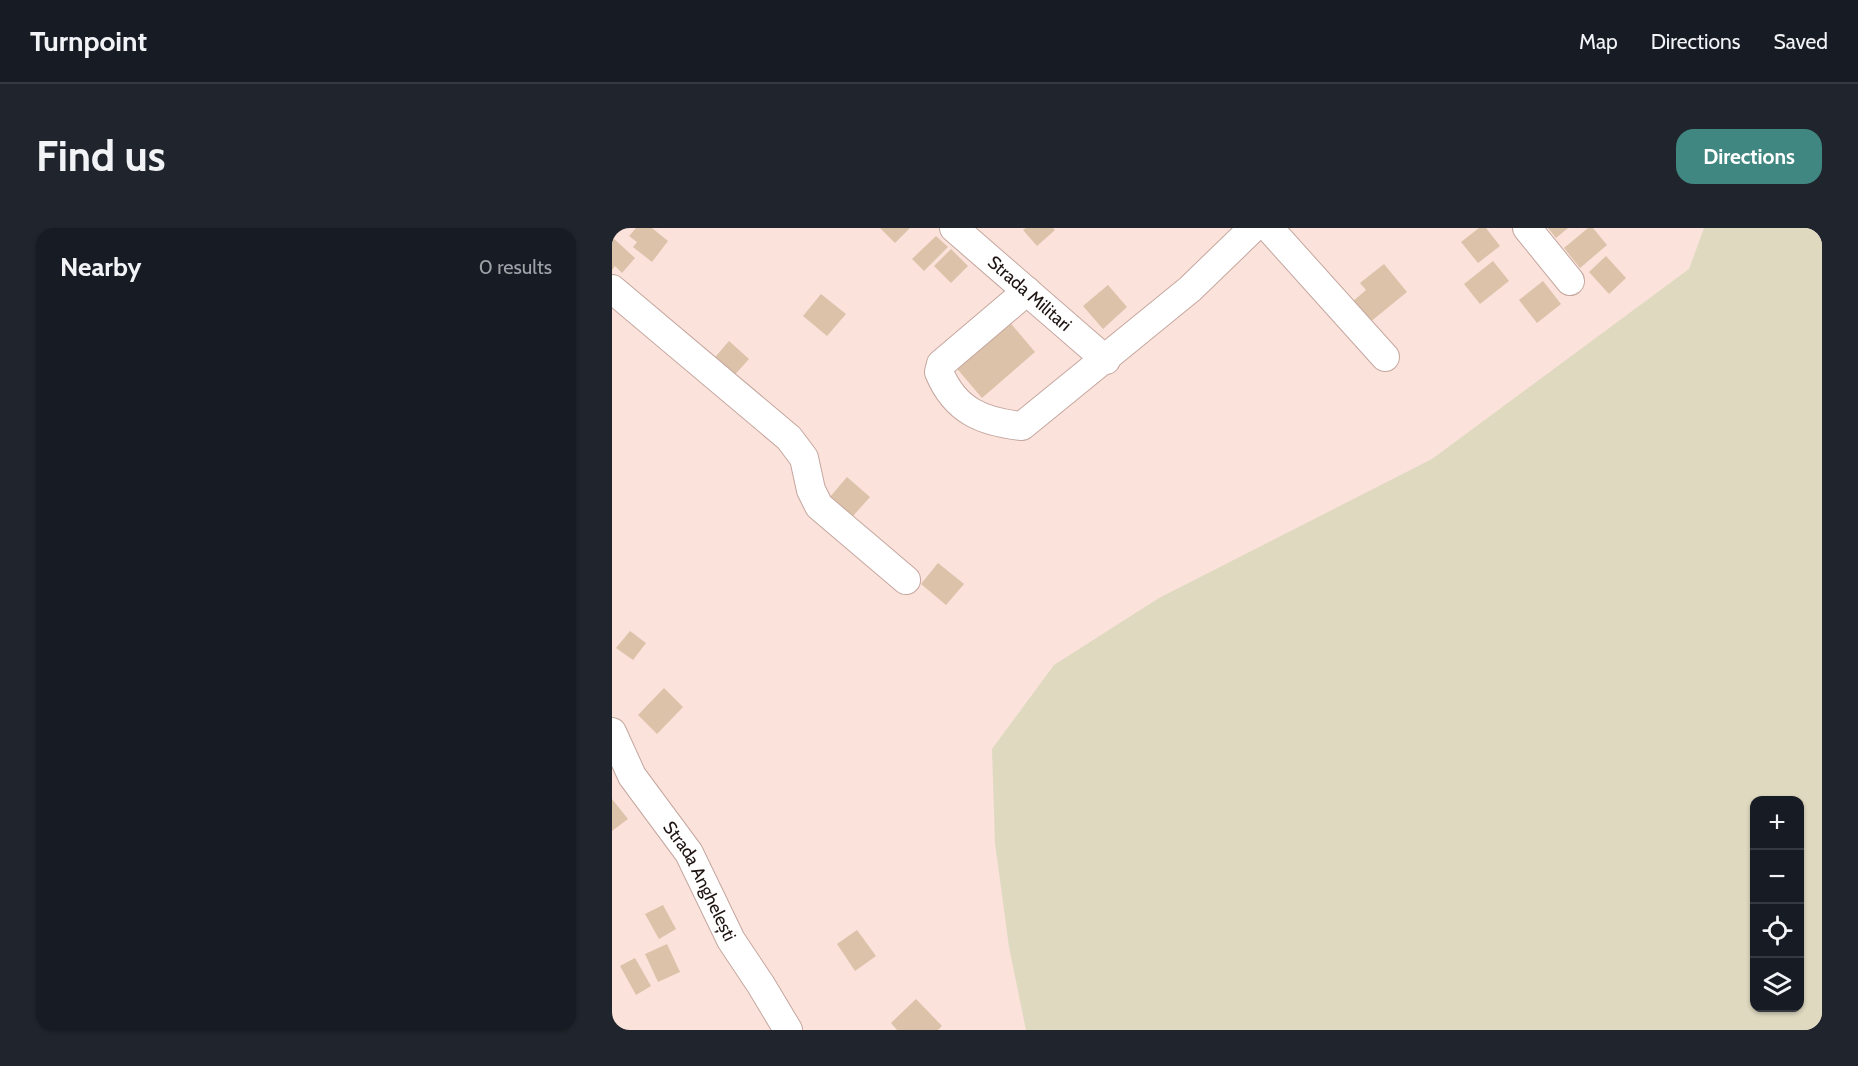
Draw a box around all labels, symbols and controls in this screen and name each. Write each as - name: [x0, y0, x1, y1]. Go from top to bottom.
- text: Turnpoint: [30, 24, 147, 58]
- text: Map: [1579, 29, 1618, 54]
- text: Directions: [1651, 29, 1740, 54]
- text: Saved: [1773, 29, 1828, 54]
- button: Directions: [1676, 129, 1822, 184]
- text: Find us: [36, 130, 165, 182]
- text: Nearby: [60, 251, 141, 283]
- street label: Strada Militari: [983, 251, 1076, 336]
- text: 0 results: [479, 255, 552, 279]
- map controls: [1750, 796, 1804, 1012]
- button: +: [1750, 796, 1804, 850]
- street label: Strada Anghelești: [658, 817, 741, 945]
- button: −: [1750, 850, 1804, 904]
- button: locate: [1750, 904, 1804, 958]
- button: layers: [1750, 958, 1804, 1012]

